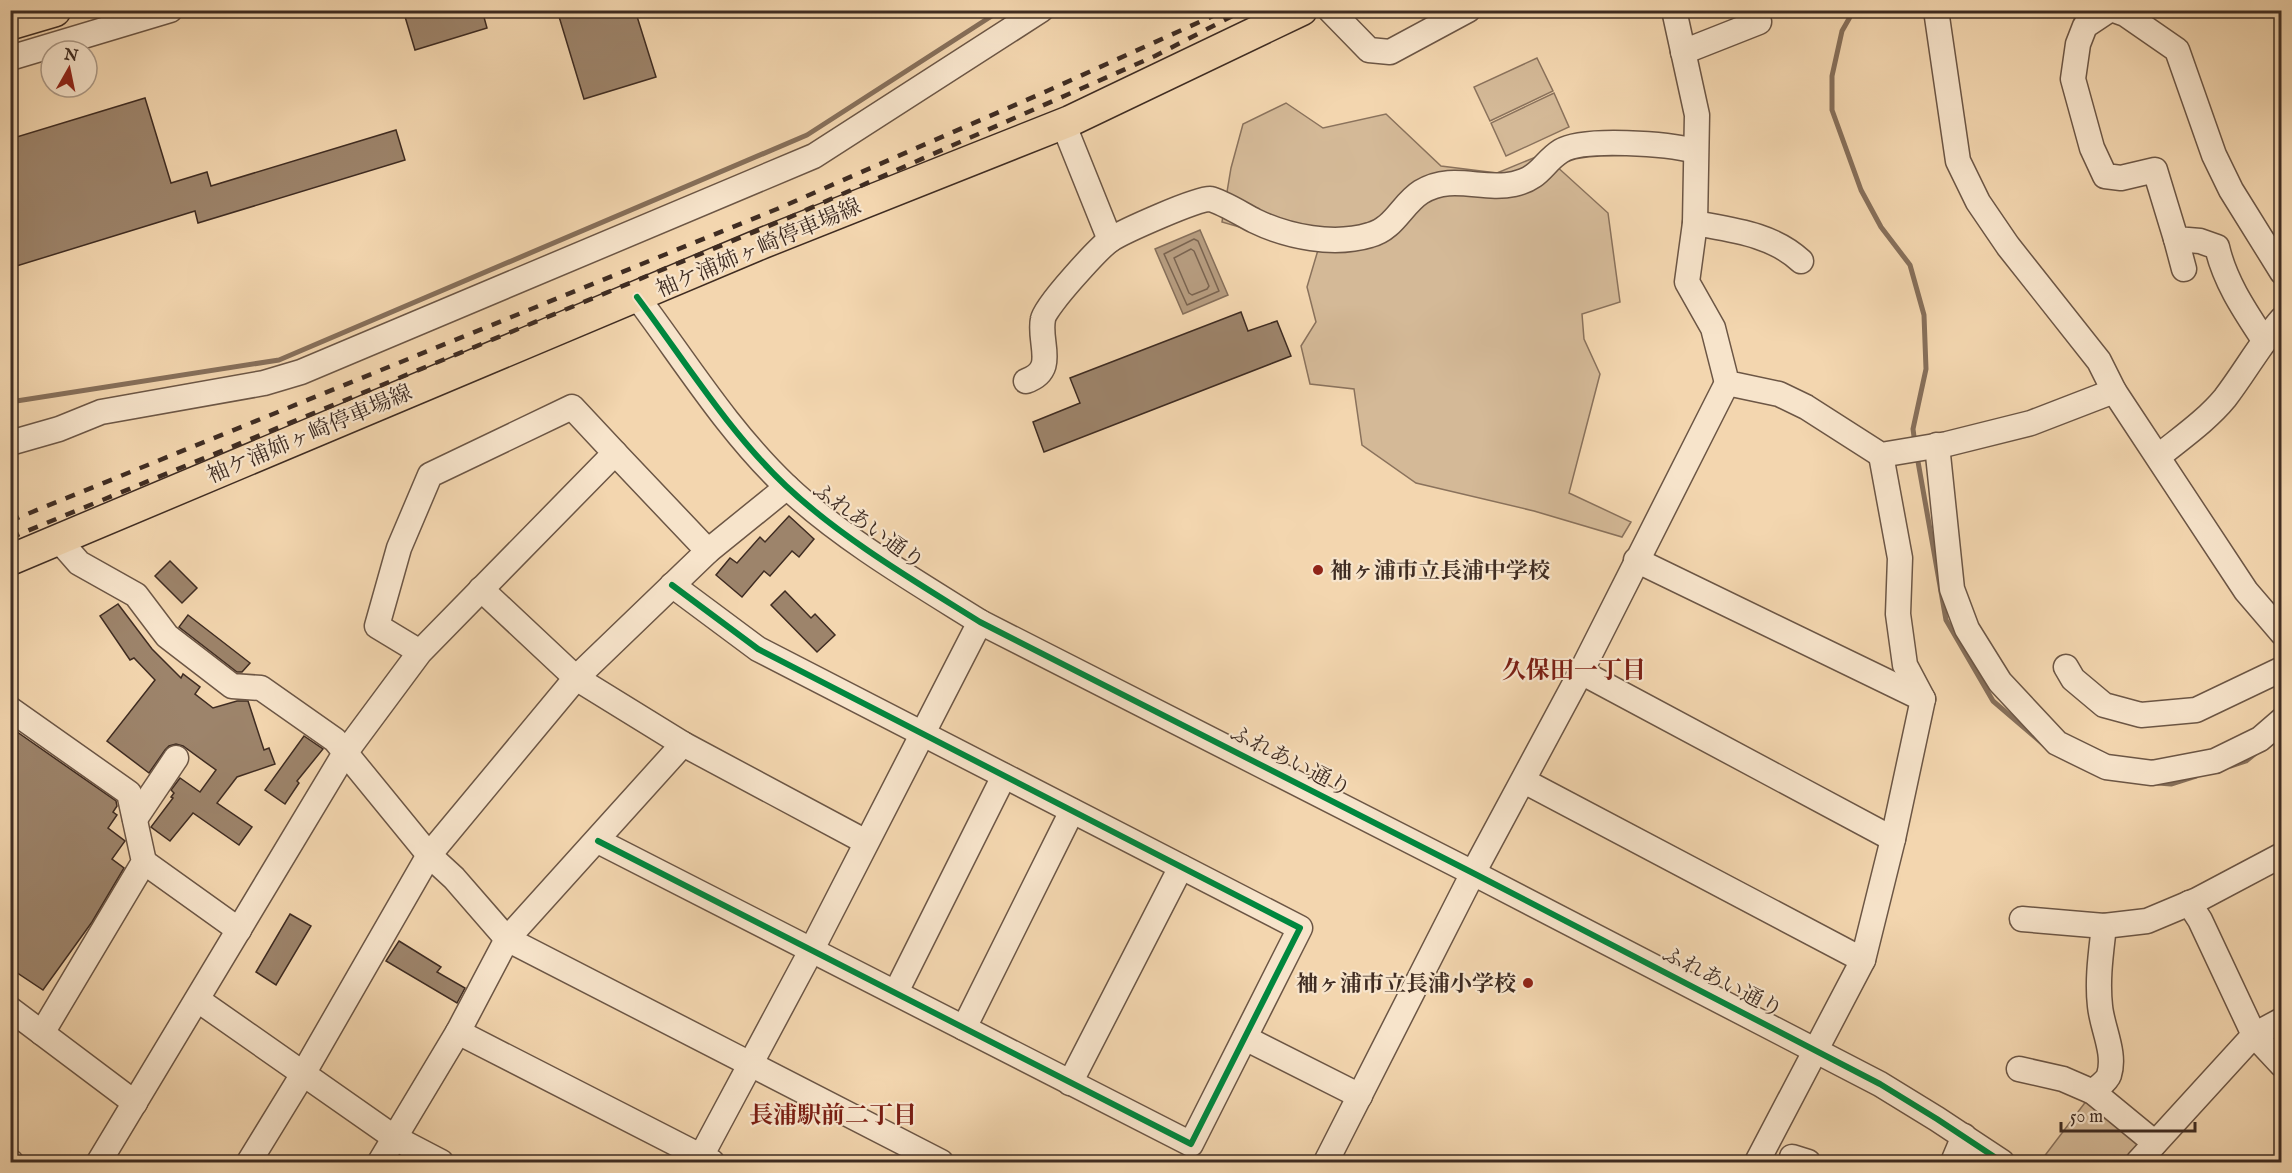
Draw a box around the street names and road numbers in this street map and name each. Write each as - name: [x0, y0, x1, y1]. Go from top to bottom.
- street label: 袖ケ浦姉ヶ崎停車場線: [652, 193, 866, 305]
- street label: 袖ケ浦姉ヶ崎停車場線: [203, 379, 417, 491]
- street label: ふれあい通り: [806, 476, 929, 577]
- street label: ふれあい通り: [1225, 719, 1355, 804]
- street label: ふれあい通り: [1657, 940, 1787, 1025]

